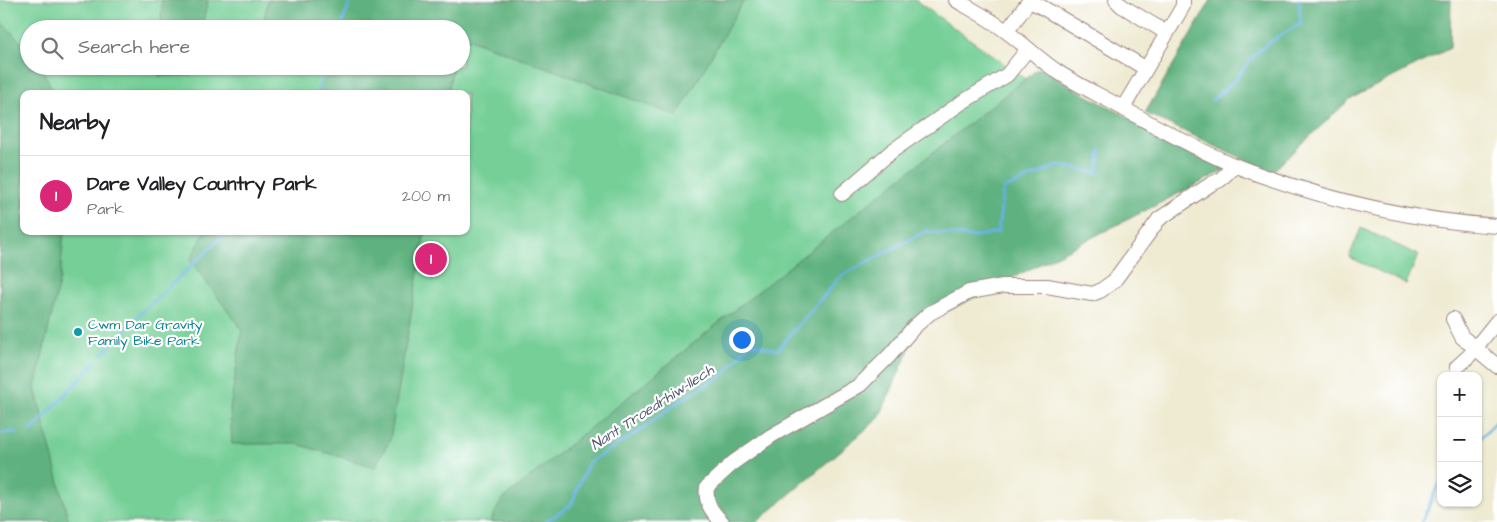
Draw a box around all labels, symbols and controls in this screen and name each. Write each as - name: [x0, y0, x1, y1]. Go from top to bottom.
- search box: [20, 20, 470, 75]
- icon: search: [38, 34, 66, 62]
- text: Search here: [78, 34, 190, 61]
- text: Nearby: [40, 108, 110, 137]
- text: Dare Valley Country Park: [87, 171, 317, 198]
- text: 1: [55, 185, 57, 207]
- text: 200 m: [402, 185, 450, 207]
- text: Park: [87, 198, 124, 220]
- pin: 1: [415, 240, 447, 278]
- place label: Cwm Dar Gravity Family Bike Park: [88, 315, 203, 351]
- marker: Cwm Dar Gravity Family Bike Park: [72, 326, 84, 338]
- your location: [729, 327, 755, 353]
- water label: Nant Troedrhiw-llech: [587, 359, 718, 455]
- map controls: [1437, 372, 1482, 507]
- button: +: [1437, 372, 1482, 417]
- button: −: [1437, 417, 1482, 462]
- button: layers: [1437, 462, 1482, 507]

